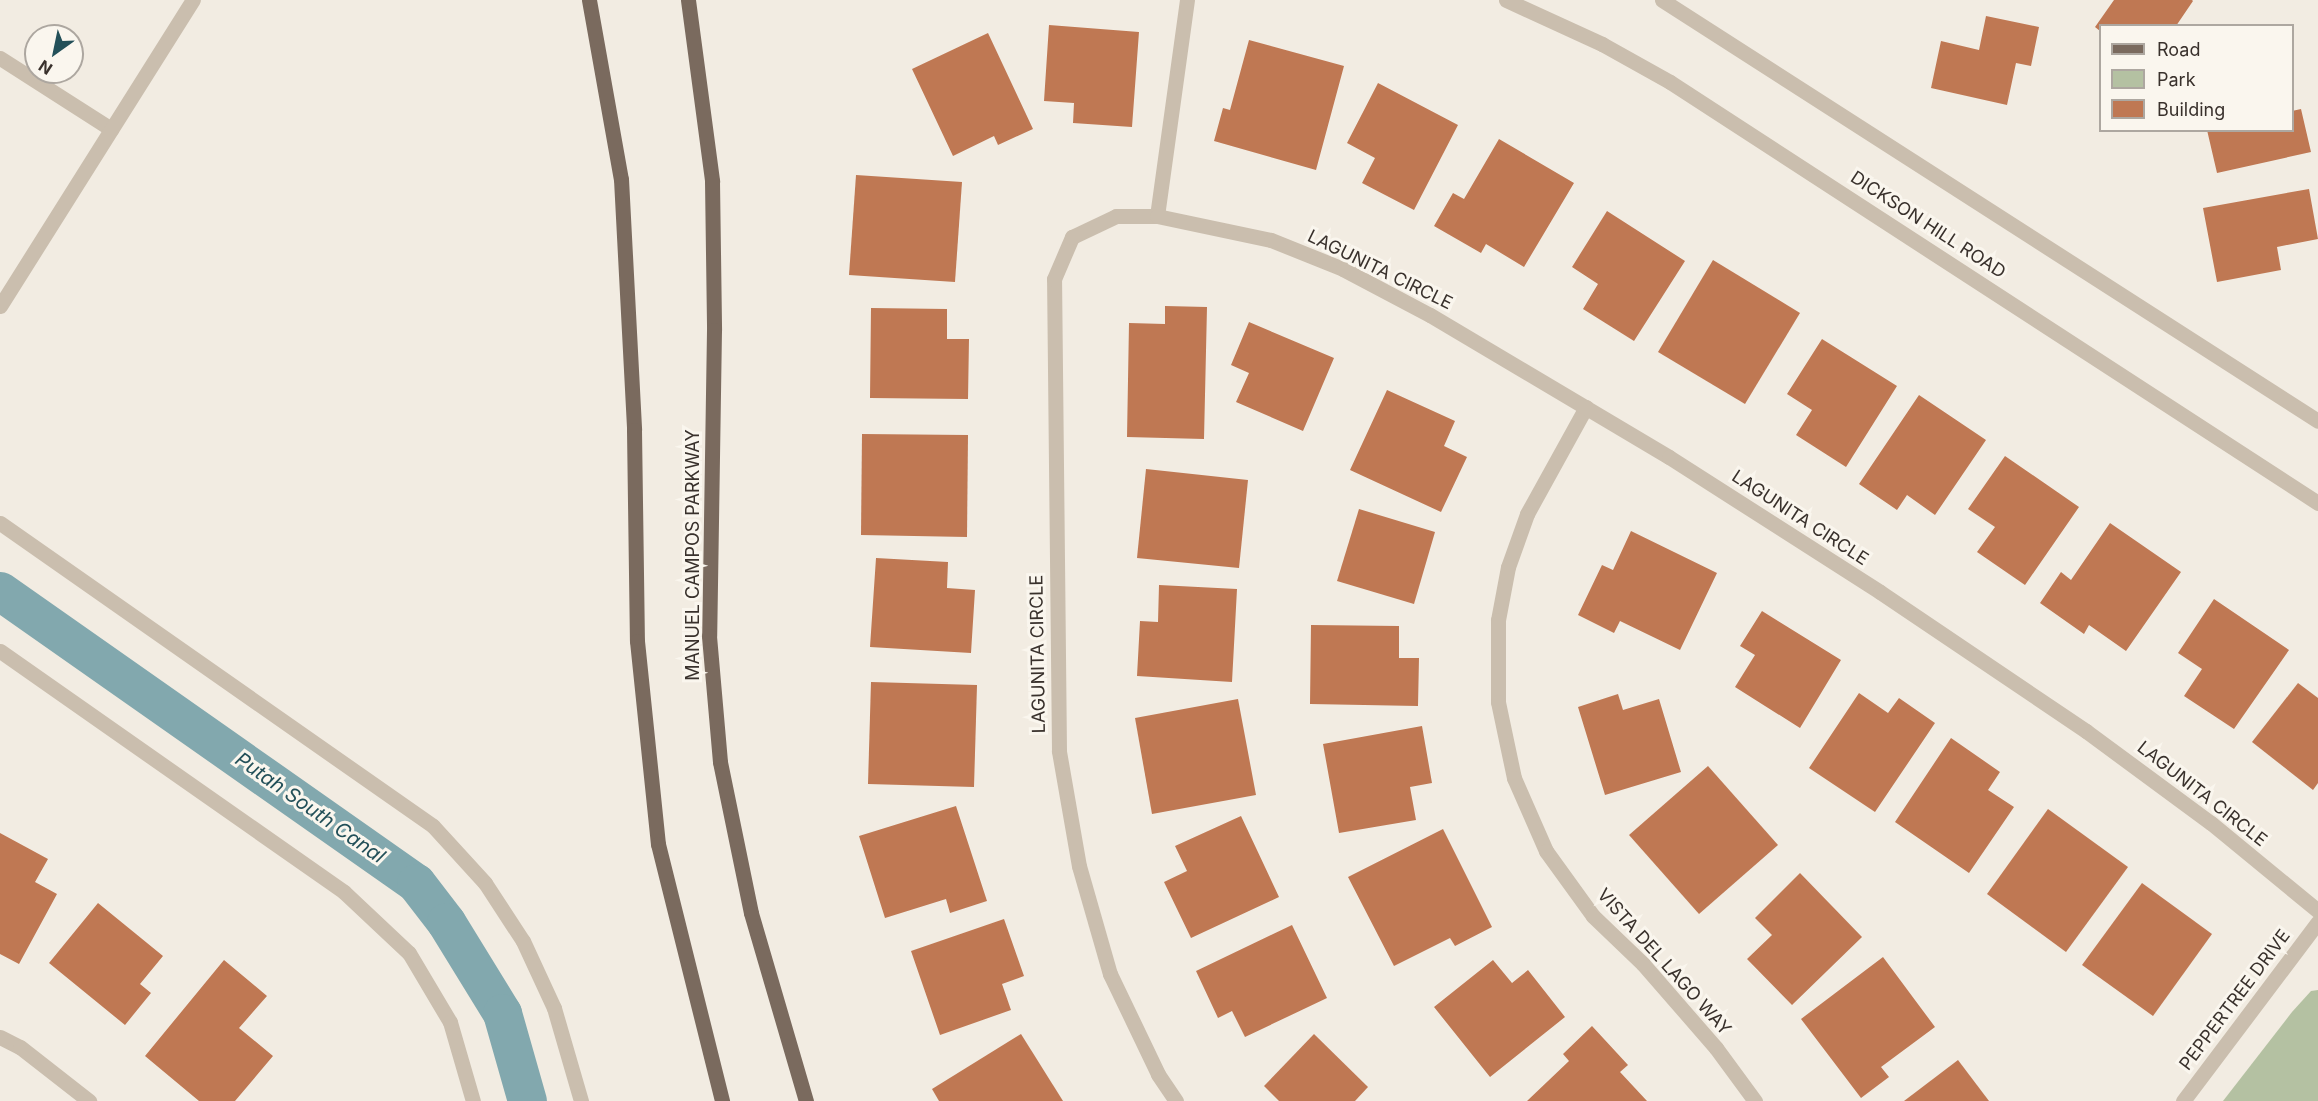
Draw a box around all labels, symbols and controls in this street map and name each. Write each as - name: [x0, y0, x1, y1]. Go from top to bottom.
- north arrow: [24, 24, 84, 84]
- legend: [2099, 24, 2294, 132]
- text: Road: [2157, 39, 2200, 60]
- text: N: [35, 56, 56, 79]
- text: Park: [2157, 69, 2196, 90]
- text: Building: [2157, 99, 2225, 120]
- street label: DICKSON HILL ROAD: [1846, 167, 2010, 283]
- street label: LAGUNITA CIRCLE: [1304, 226, 1456, 314]
- street label: MANUEL CAMPOS PARKWAY: [682, 429, 704, 681]
- street label: LAGUNITA CIRCLE: [1728, 466, 1872, 570]
- street label: LAGUNITA CIRCLE: [1026, 575, 1050, 733]
- street label: LAGUNITA CIRCLE: [2133, 737, 2271, 851]
- water label: Putah South Canal: [231, 747, 389, 869]
- street label: VISTA DEL LAGO WAY: [1593, 884, 1735, 1040]
- street label: PEPPERTREE DRIVE: [2175, 926, 2295, 1074]

